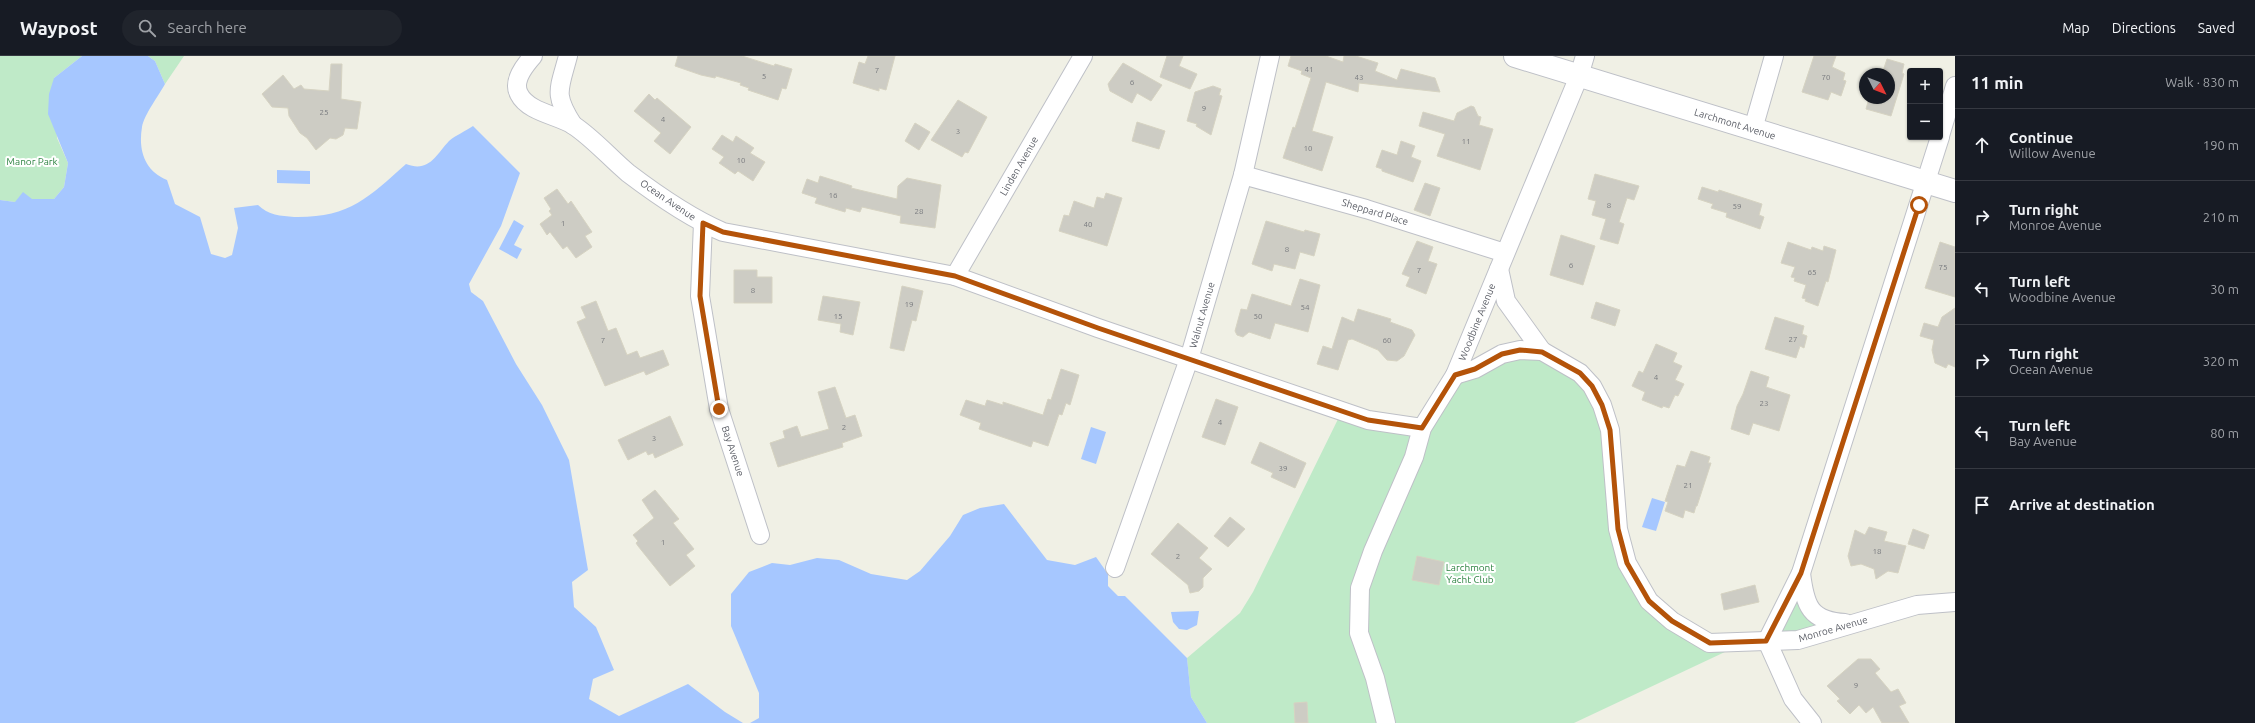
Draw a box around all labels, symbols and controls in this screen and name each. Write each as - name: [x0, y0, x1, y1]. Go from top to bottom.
- search box: [122, 10, 402, 46]
- text: Waypost: [20, 17, 98, 39]
- icon: search: [136, 17, 158, 39]
- text: Search here: [168, 19, 247, 36]
- text: Map: [2062, 20, 2090, 36]
- text: Directions: [2112, 20, 2176, 36]
- text: Saved: [2198, 20, 2235, 36]
- house number: 41: [1304, 65, 1314, 74]
- house number: 7: [875, 66, 879, 75]
- north arrow: [1859, 68, 1895, 104]
- map controls: [1907, 68, 1943, 140]
- button: +: [1907, 68, 1943, 104]
- house number: 5: [762, 72, 766, 81]
- house number: 43: [1354, 73, 1364, 82]
- house number: 70: [1821, 73, 1831, 82]
- text: 11 min: [1971, 73, 2024, 92]
- text: Walk · 830 m: [2165, 75, 2239, 89]
- house number: 6: [1130, 78, 1135, 87]
- house number: 9: [1202, 104, 1206, 113]
- button: −: [1907, 104, 1943, 140]
- street label: Larchmont Avenue: [1693, 106, 1777, 142]
- house number: 25: [319, 108, 329, 117]
- house number: 4: [661, 115, 666, 124]
- house number: 3: [956, 127, 960, 136]
- text: Continue: [2009, 129, 2073, 146]
- icon: ahead: [1971, 134, 1993, 156]
- street label: Linden Avenue: [998, 135, 1040, 197]
- house number: 11: [1461, 137, 1471, 146]
- text: 190 m: [2203, 138, 2239, 152]
- house number: 10: [1303, 144, 1313, 153]
- text: Willow Avenue: [2009, 146, 2096, 160]
- park label: Manor Park: [6, 156, 58, 167]
- house number: 10: [736, 156, 746, 165]
- street label: Ocean Avenue: [638, 177, 698, 223]
- house number: 16: [828, 191, 838, 200]
- route start: [1910, 196, 1928, 214]
- street label: Sheppard Place: [1340, 197, 1410, 227]
- house number: 8: [1607, 201, 1612, 210]
- text: Turn right: [2009, 201, 2079, 218]
- house number: 59: [1732, 202, 1742, 211]
- icon: right: [1971, 206, 1993, 228]
- house number: 28: [914, 207, 924, 216]
- text: 210 m: [2203, 210, 2239, 224]
- text: Monroe Avenue: [2009, 218, 2102, 232]
- house number: 1: [561, 219, 565, 228]
- house number: 40: [1083, 220, 1093, 229]
- house number: 8: [1285, 245, 1290, 254]
- house number: 6: [1569, 261, 1574, 270]
- house number: 75: [1938, 263, 1948, 272]
- house number: 7: [1417, 266, 1421, 275]
- house number: 65: [1807, 268, 1817, 277]
- text: Turn left: [2009, 273, 2070, 290]
- icon: left: [1971, 278, 1993, 300]
- street label: Walnut Avenue: [1187, 281, 1217, 349]
- street label: Woodbine Avenue: [1457, 282, 1497, 362]
- text: 30 m: [2210, 282, 2239, 296]
- house number: 8: [751, 286, 756, 295]
- text: Woodbine Avenue: [2009, 290, 2116, 304]
- house number: 19: [904, 300, 914, 309]
- house number: 54: [1300, 303, 1310, 312]
- house number: 15: [833, 312, 843, 321]
- house number: 50: [1253, 312, 1263, 321]
- house number: 27: [1788, 335, 1798, 344]
- house number: 7: [601, 336, 605, 345]
- house number: 60: [1382, 336, 1392, 345]
- text: Turn right: [2009, 345, 2079, 362]
- icon: right: [1971, 350, 1993, 372]
- text: 320 m: [2203, 354, 2239, 368]
- text: Ocean Avenue: [2009, 362, 2093, 376]
- house number: 4: [1654, 373, 1659, 382]
- house number: 23: [1759, 399, 1769, 408]
- route end: [710, 400, 728, 418]
- text: Turn left: [2009, 417, 2070, 434]
- house number: 4: [1218, 418, 1223, 427]
- icon: left: [1971, 422, 1993, 444]
- house number: 2: [842, 423, 846, 432]
- street label: Bay Avenue: [720, 424, 746, 478]
- text: 80 m: [2210, 426, 2239, 440]
- house number: 3: [652, 434, 656, 443]
- text: Bay Avenue: [2009, 434, 2077, 448]
- house number: 39: [1278, 464, 1288, 473]
- house number: 21: [1683, 481, 1693, 490]
- icon: arrive: [1971, 494, 1993, 516]
- text: Arrive at destination: [2009, 496, 2155, 513]
- house number: 1: [661, 538, 665, 547]
- house number: 18: [1872, 547, 1882, 556]
- house number: 2: [1176, 552, 1180, 561]
- park label: Larchmont Yacht Club: [1446, 562, 1494, 585]
- street label: Monroe Avenue: [1797, 614, 1869, 644]
- house number: 9: [1854, 681, 1858, 690]

